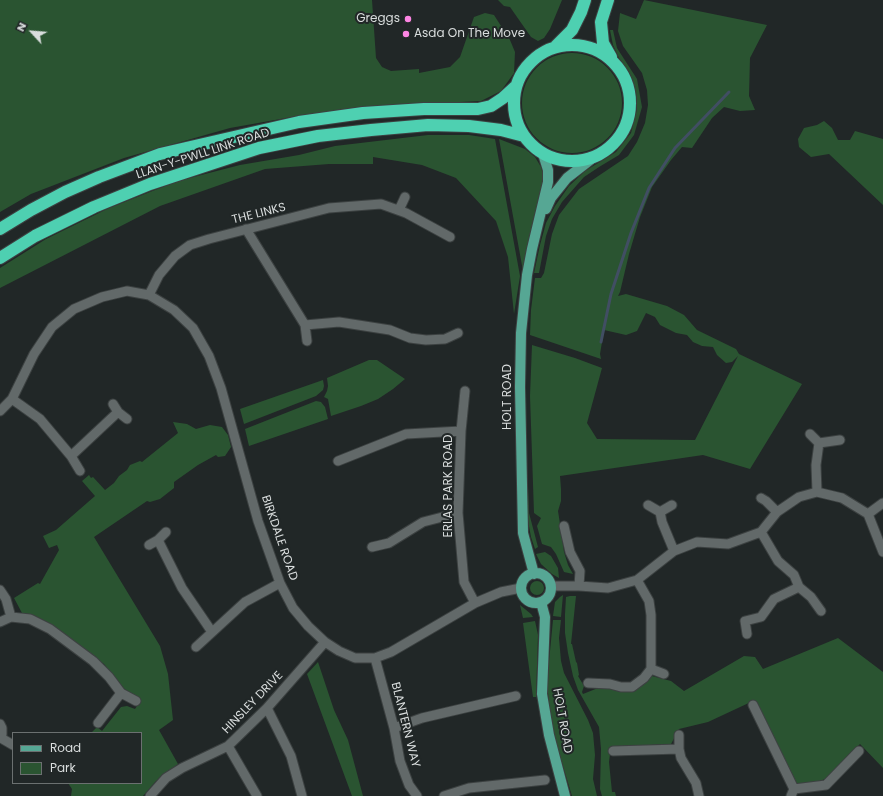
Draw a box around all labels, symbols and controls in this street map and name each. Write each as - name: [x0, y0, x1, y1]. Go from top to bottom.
- north arrow: [12, 12, 52, 52]
- place label: Greggs: [356, 12, 400, 26]
- marker: Greggs: [403, 14, 413, 24]
- text: N: [12, 20, 30, 34]
- place label: Asda On The Move: [414, 27, 525, 41]
- marker: Asda On The Move: [401, 29, 411, 39]
- street label: LLAN-Y-PWLL LINK ROAD: [134, 126, 272, 182]
- street label: THE LINKS: [231, 200, 287, 228]
- street label: HOLT ROAD: [501, 364, 515, 430]
- street label: ERLAS PARK ROAD: [442, 435, 456, 537]
- street label: BIRKDALE ROAD: [258, 493, 300, 583]
- street label: HINSLEY DRIVE: [220, 669, 286, 737]
- street label: BLANTERN WAY: [387, 681, 423, 769]
- street label: HOLT ROAD: [549, 687, 575, 755]
- legend: [12, 732, 142, 784]
- text: Road: [50, 739, 81, 756]
- text: Park: [50, 759, 76, 776]

